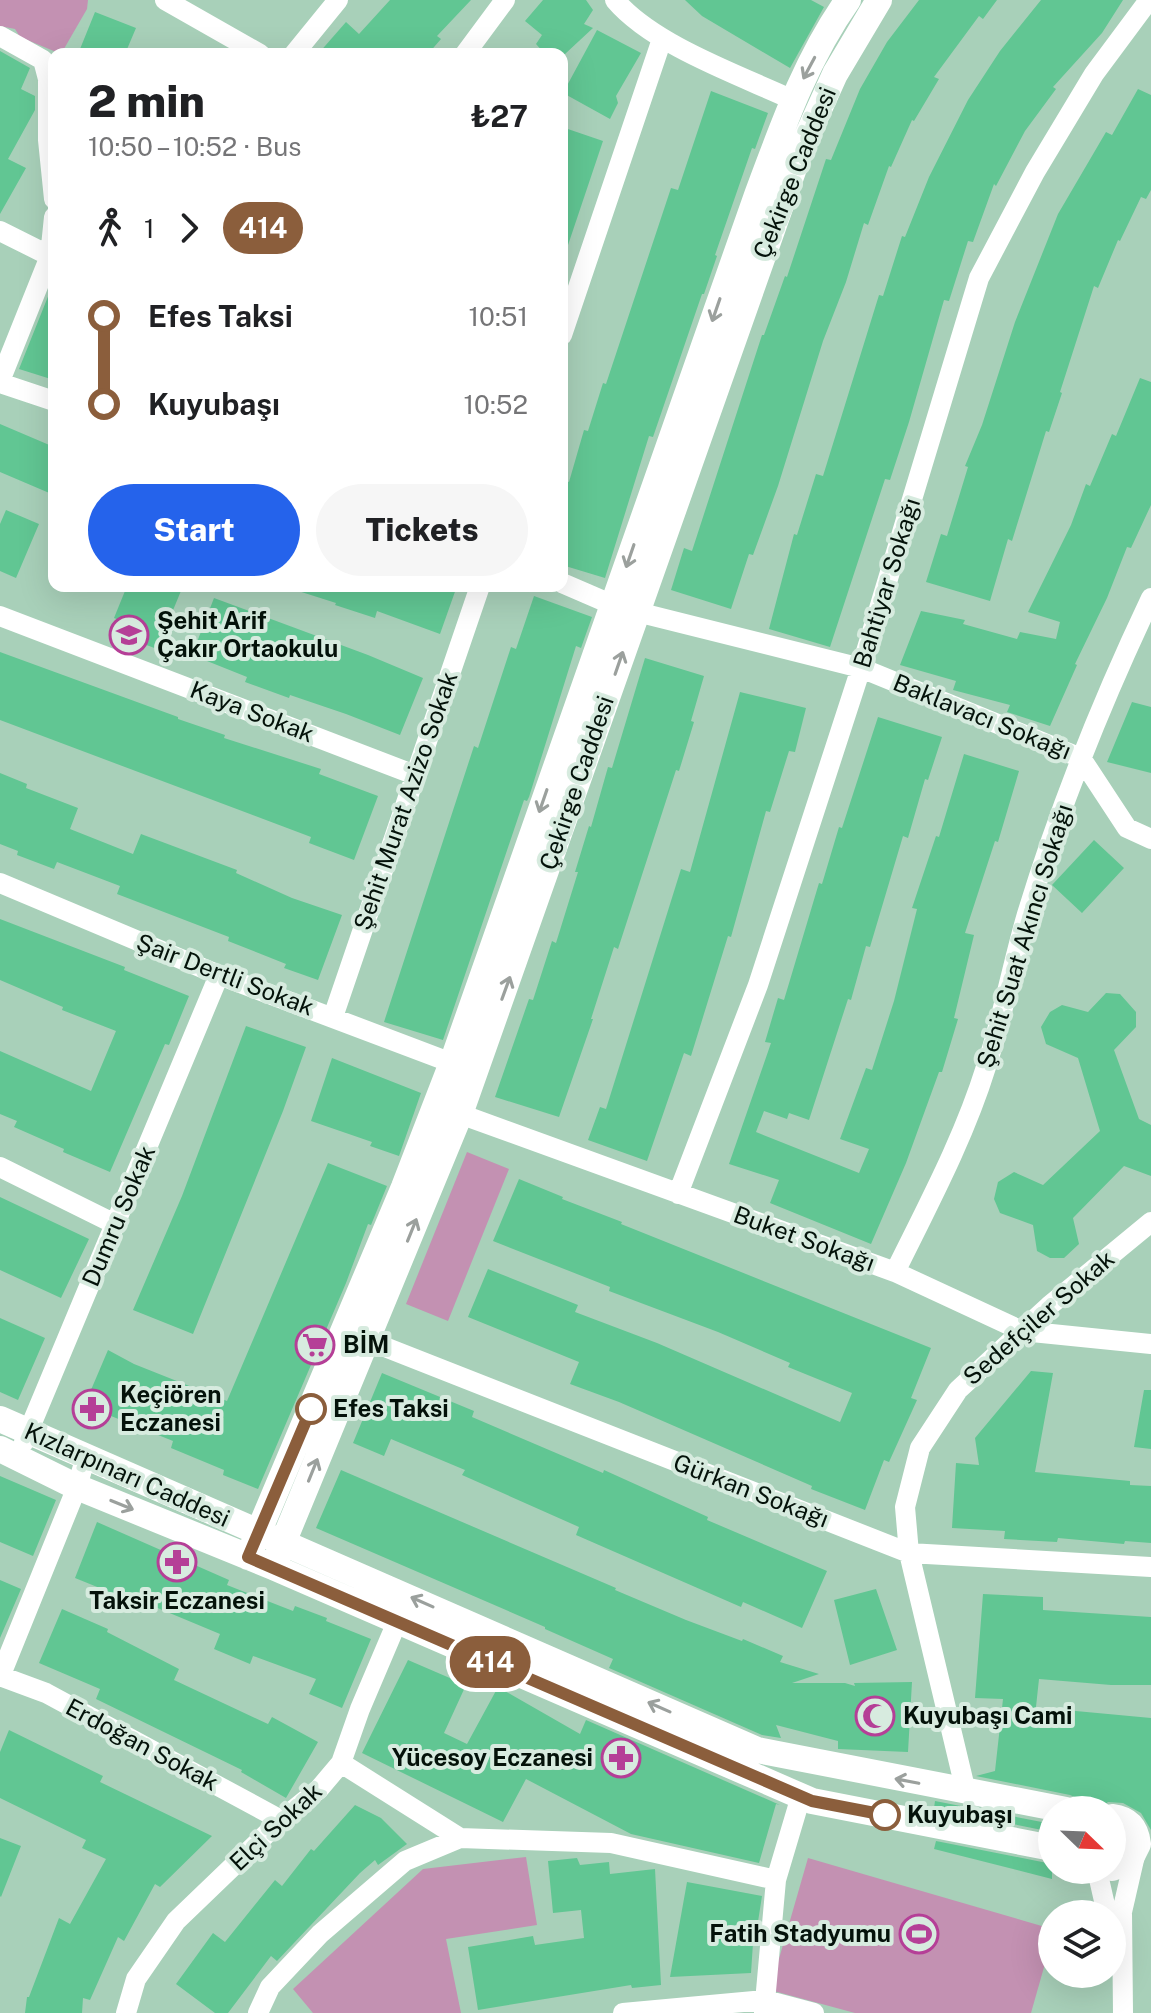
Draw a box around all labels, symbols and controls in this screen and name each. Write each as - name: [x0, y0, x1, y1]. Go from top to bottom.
- one-way arrow: [801, 55, 817, 79]
- text: 2 min: [88, 75, 205, 127]
- street label: Çekirge Caddesi: [747, 83, 841, 262]
- text: ₺27: [471, 98, 528, 134]
- text: 10:50 – 10:52 · Bus: [88, 131, 301, 162]
- icon: walk: [88, 206, 132, 250]
- icon: forward: [167, 206, 211, 250]
- text: 414: [239, 211, 287, 244]
- text: 1: [144, 213, 155, 244]
- one-way arrow: [708, 297, 722, 322]
- text: Efes Taksi: [148, 298, 293, 334]
- text: 10:51: [468, 301, 528, 332]
- text: Kuyubaşı: [148, 386, 280, 422]
- text: 10:52: [463, 389, 528, 420]
- button: Start: [88, 484, 300, 576]
- button: Tickets: [316, 484, 528, 576]
- street label: Bahtiyar Sokağı: [847, 495, 925, 671]
- one-way arrow: [621, 543, 636, 568]
- place label: Şehit Arif Çakır Ortaokulu: [157, 606, 338, 663]
- school or university icon: Şehit Arif Çakır Ortaokulu: [108, 614, 150, 656]
- one-way arrow: [613, 651, 628, 676]
- street label: Şehit Murat Azizo Sokak: [348, 668, 463, 934]
- street label: Baklavacı Sokağı: [889, 668, 1075, 765]
- street label: Kaya Sokak: [187, 675, 318, 747]
- street label: Çekirge Caddesi: [533, 692, 619, 873]
- one-way arrow: [535, 788, 550, 813]
- street label: Şehit Suat Akıncı Sokağı: [971, 800, 1078, 1071]
- street label: Şair Dertli Sokak: [133, 927, 318, 1021]
- one-way arrow: [500, 976, 514, 1000]
- street label: Dumru Sokak: [76, 1141, 160, 1290]
- street label: Buket Sokağı: [730, 1200, 879, 1277]
- one-way arrow: [406, 1218, 420, 1243]
- street label: Sedefçiler Sokak: [957, 1244, 1119, 1390]
- supermarket icon: BİM: [294, 1324, 336, 1366]
- place label: BİM: [343, 1330, 389, 1358]
- place label: Keçiören Eczanesi: [120, 1380, 222, 1436]
- pharmacy icon: Keçiören Eczanesi: [71, 1388, 113, 1430]
- marker: Efes Taksi: [296, 1394, 326, 1424]
- place label: Efes Taksi: [333, 1394, 449, 1422]
- street label: Kızlarpınarı Caddesi: [20, 1416, 234, 1532]
- street label: Gürkan Sokağı: [670, 1448, 833, 1533]
- one-way arrow: [307, 1458, 321, 1483]
- one-way arrow: [109, 1499, 134, 1513]
- pharmacy icon: Taksir Eczanesi: [156, 1541, 198, 1583]
- place label: Taksir Eczanesi: [89, 1586, 265, 1614]
- one-way arrow: [410, 1594, 434, 1609]
- line badge: 414: [444, 1636, 536, 1688]
- text: 414: [466, 1645, 514, 1678]
- street label: Erdoğan Sokak: [61, 1692, 223, 1796]
- mosque icon: Kuyubaşı Cami: [854, 1695, 896, 1737]
- one-way arrow: [648, 1699, 672, 1714]
- place label: Kuyubaşı Cami: [903, 1701, 1072, 1730]
- pharmacy icon: Yücesoy Eczanesi: [600, 1737, 642, 1779]
- place label: Yücesoy Eczanesi: [392, 1743, 593, 1771]
- one-way arrow: [895, 1772, 920, 1787]
- street label: Elçi Sokak: [223, 1777, 327, 1876]
- north arrow: [1038, 1796, 1126, 1884]
- map controls: [1038, 1796, 1126, 1988]
- marker: Kuyubaşı: [870, 1800, 900, 1830]
- place label: Kuyubaşı: [907, 1800, 1013, 1829]
- button: layers: [1038, 1900, 1126, 1988]
- sports icon: Fatih Stadyumu: [898, 1913, 940, 1955]
- place label: Fatih Stadyumu: [709, 1919, 891, 1947]

